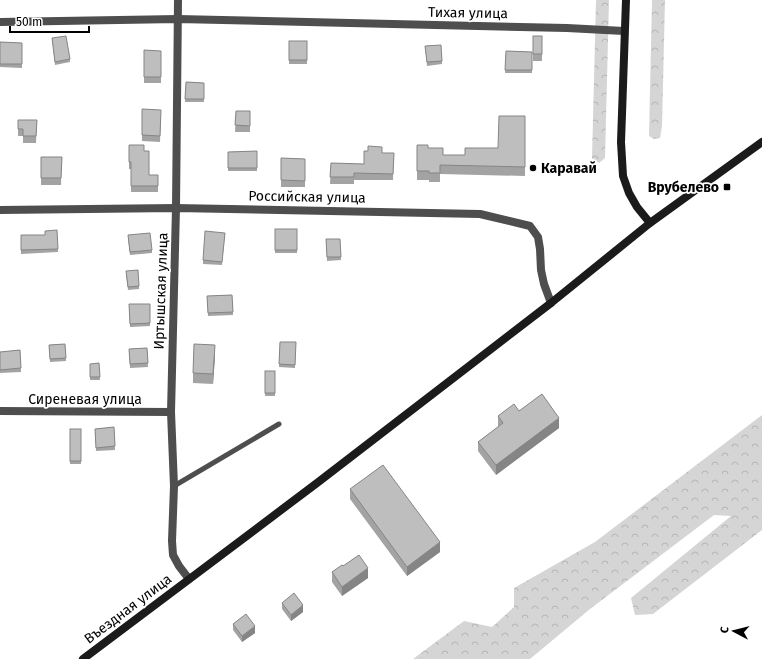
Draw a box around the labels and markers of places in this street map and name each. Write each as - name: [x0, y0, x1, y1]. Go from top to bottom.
- place label: Каравай: [541, 160, 597, 177]
- marker: Каравай: [528, 163, 538, 173]
- place label: Врубелево: [648, 179, 719, 196]
- marker: Врубелево: [722, 182, 732, 192]

